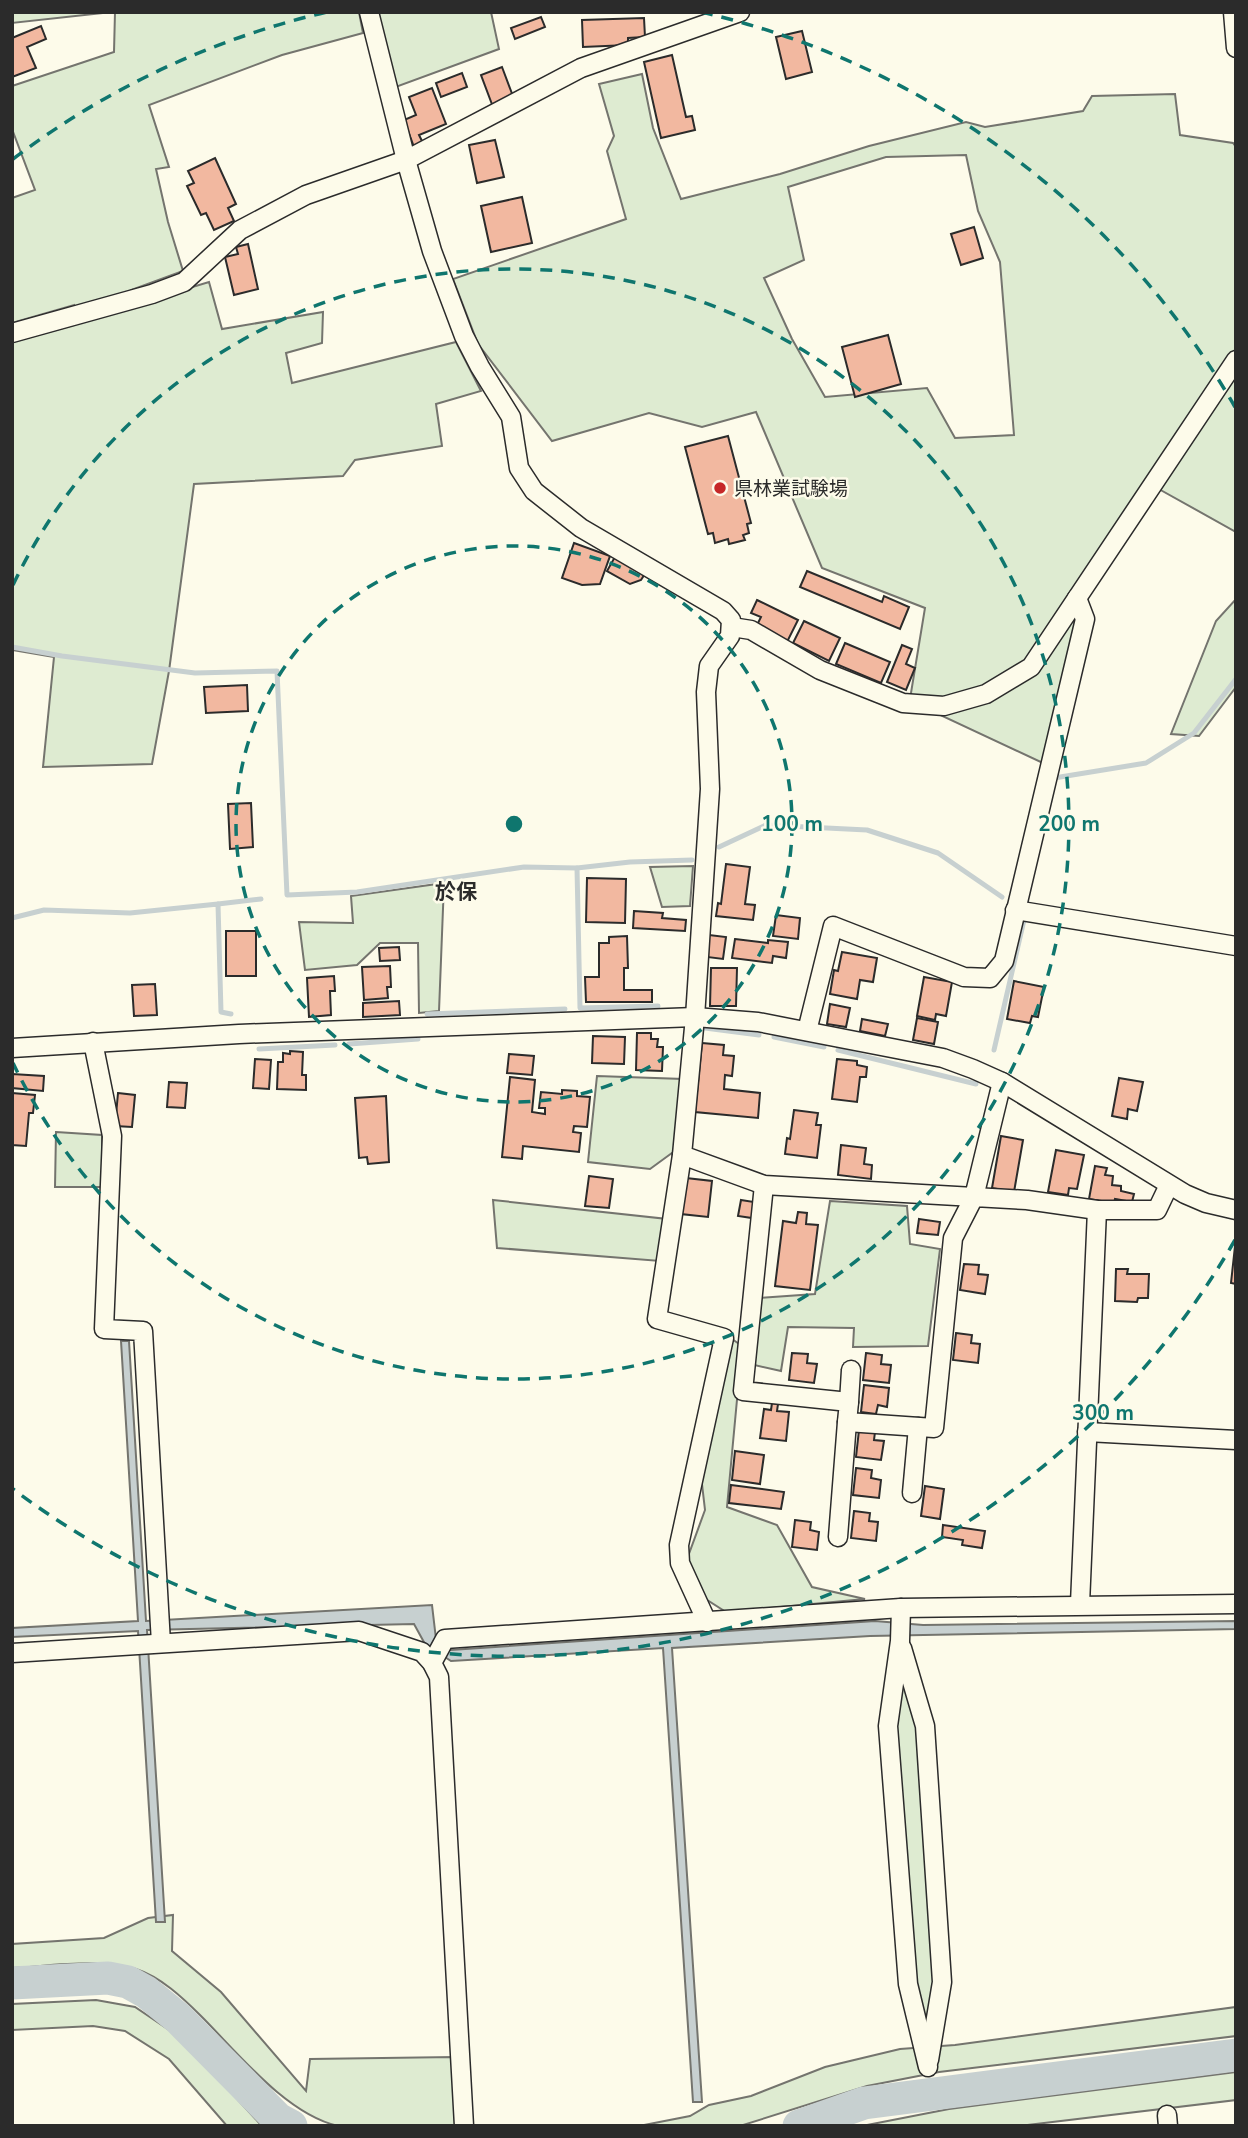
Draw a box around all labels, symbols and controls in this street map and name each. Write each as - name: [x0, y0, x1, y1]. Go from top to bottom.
- place label: 県林業試験場: [734, 476, 848, 502]
- marker: 県林業試験場: [712, 480, 728, 496]
- text: 100 m: [761, 810, 823, 838]
- text: 200 m: [1038, 810, 1100, 838]
- centre of rings: [502, 812, 526, 836]
- district label: 於保: [435, 878, 478, 906]
- text: 300 m: [1072, 1399, 1134, 1427]

